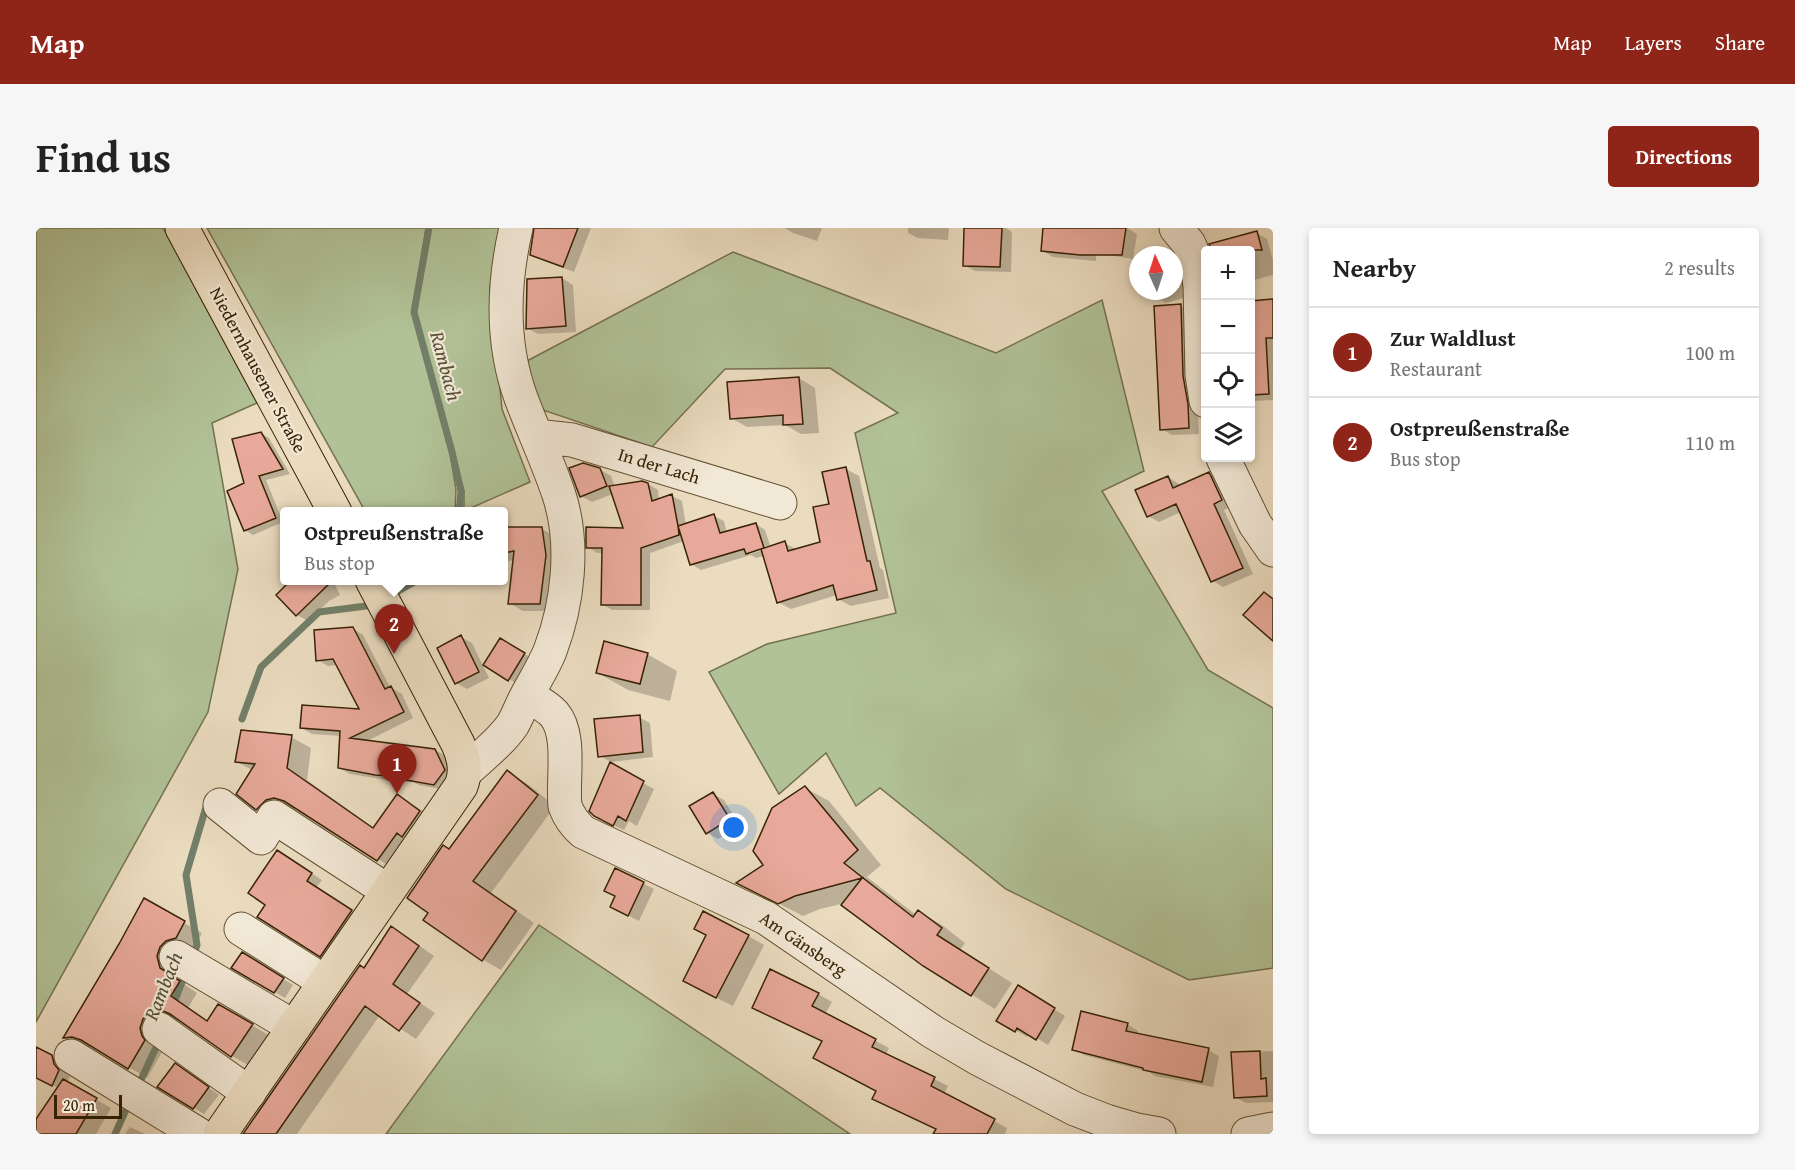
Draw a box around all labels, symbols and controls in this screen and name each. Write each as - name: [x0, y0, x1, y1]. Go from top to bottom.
- text: Map: [30, 22, 84, 63]
- text: Map: [1553, 27, 1592, 58]
- text: Layers: [1625, 27, 1682, 58]
- text: Share: [1715, 27, 1765, 58]
- text: Find us: [36, 126, 171, 187]
- button: Directions: [1608, 126, 1759, 187]
- north arrow: [1129, 246, 1183, 300]
- map controls: [1201, 246, 1255, 462]
- button: +: [1201, 246, 1255, 300]
- text: Nearby: [1333, 248, 1416, 287]
- text: 2 results: [1664, 253, 1735, 282]
- street label: Niedernhausener Straße: [203, 282, 314, 458]
- button: −: [1201, 300, 1255, 354]
- text: Zur Waldlust: [1390, 322, 1516, 354]
- water label: Rambach: [423, 327, 470, 404]
- text: 1: [1347, 338, 1358, 367]
- text: 100 m: [1685, 338, 1735, 367]
- button: locate: [1201, 354, 1255, 408]
- text: Restaurant: [1390, 354, 1482, 383]
- button: layers: [1201, 408, 1255, 462]
- text: Ostpreußenstraße: [1390, 412, 1570, 444]
- text: 2: [1347, 428, 1358, 457]
- text: 110 m: [1685, 428, 1735, 457]
- street label: In der Lach: [615, 440, 703, 491]
- text: Bus stop: [1390, 444, 1461, 473]
- popup: [280, 507, 508, 585]
- text: Ostpreußenstraße: [304, 516, 484, 548]
- text: Bus stop: [304, 548, 375, 577]
- pin: 2: [374, 604, 414, 654]
- pin: 1: [378, 744, 416, 794]
- your location: [719, 813, 748, 842]
- street label: Am Gänsberg: [754, 904, 852, 983]
- water label: Rambach: [135, 947, 189, 1025]
- scale bar: [54, 1092, 122, 1120]
- text: 20 m: [63, 1093, 95, 1117]

